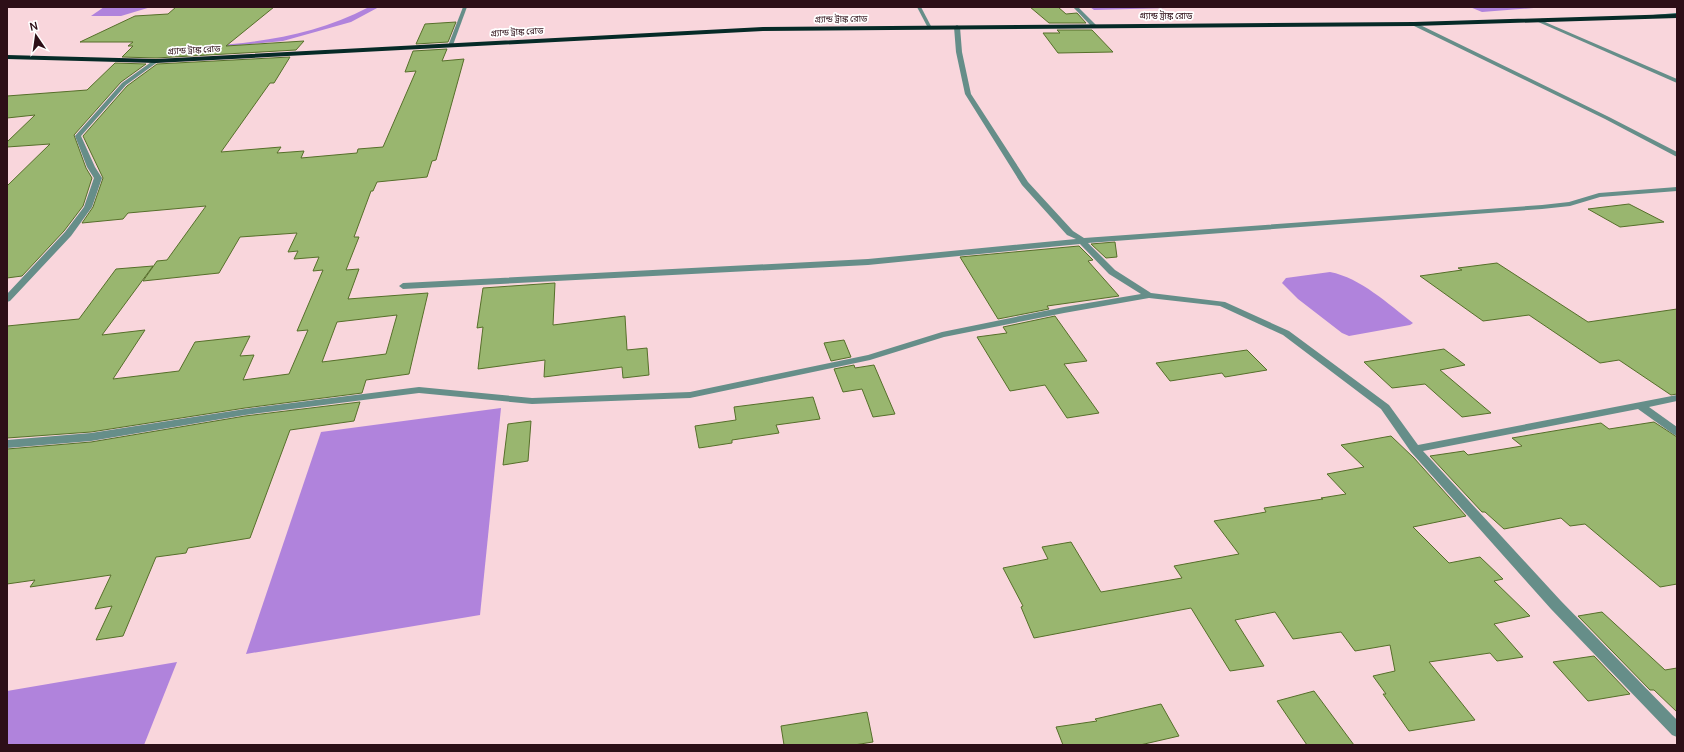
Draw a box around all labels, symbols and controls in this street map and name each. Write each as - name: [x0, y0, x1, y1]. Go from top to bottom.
- street label: গ্র্যান্ড ট্রাঙ্ক রোড: [1140, 9, 1193, 22]
- street label: গ্র্যান্ড ট্রাঙ্ক রোড: [814, 12, 868, 25]
- north arrow: [16, 16, 56, 56]
- text: N: [28, 18, 39, 34]
- street label: গ্র্যান্ড ট্রাঙ্ক রোড: [490, 24, 544, 39]
- street label: গ্র্যান্ড ট্রাঙ্ক রোড: [167, 42, 221, 57]

